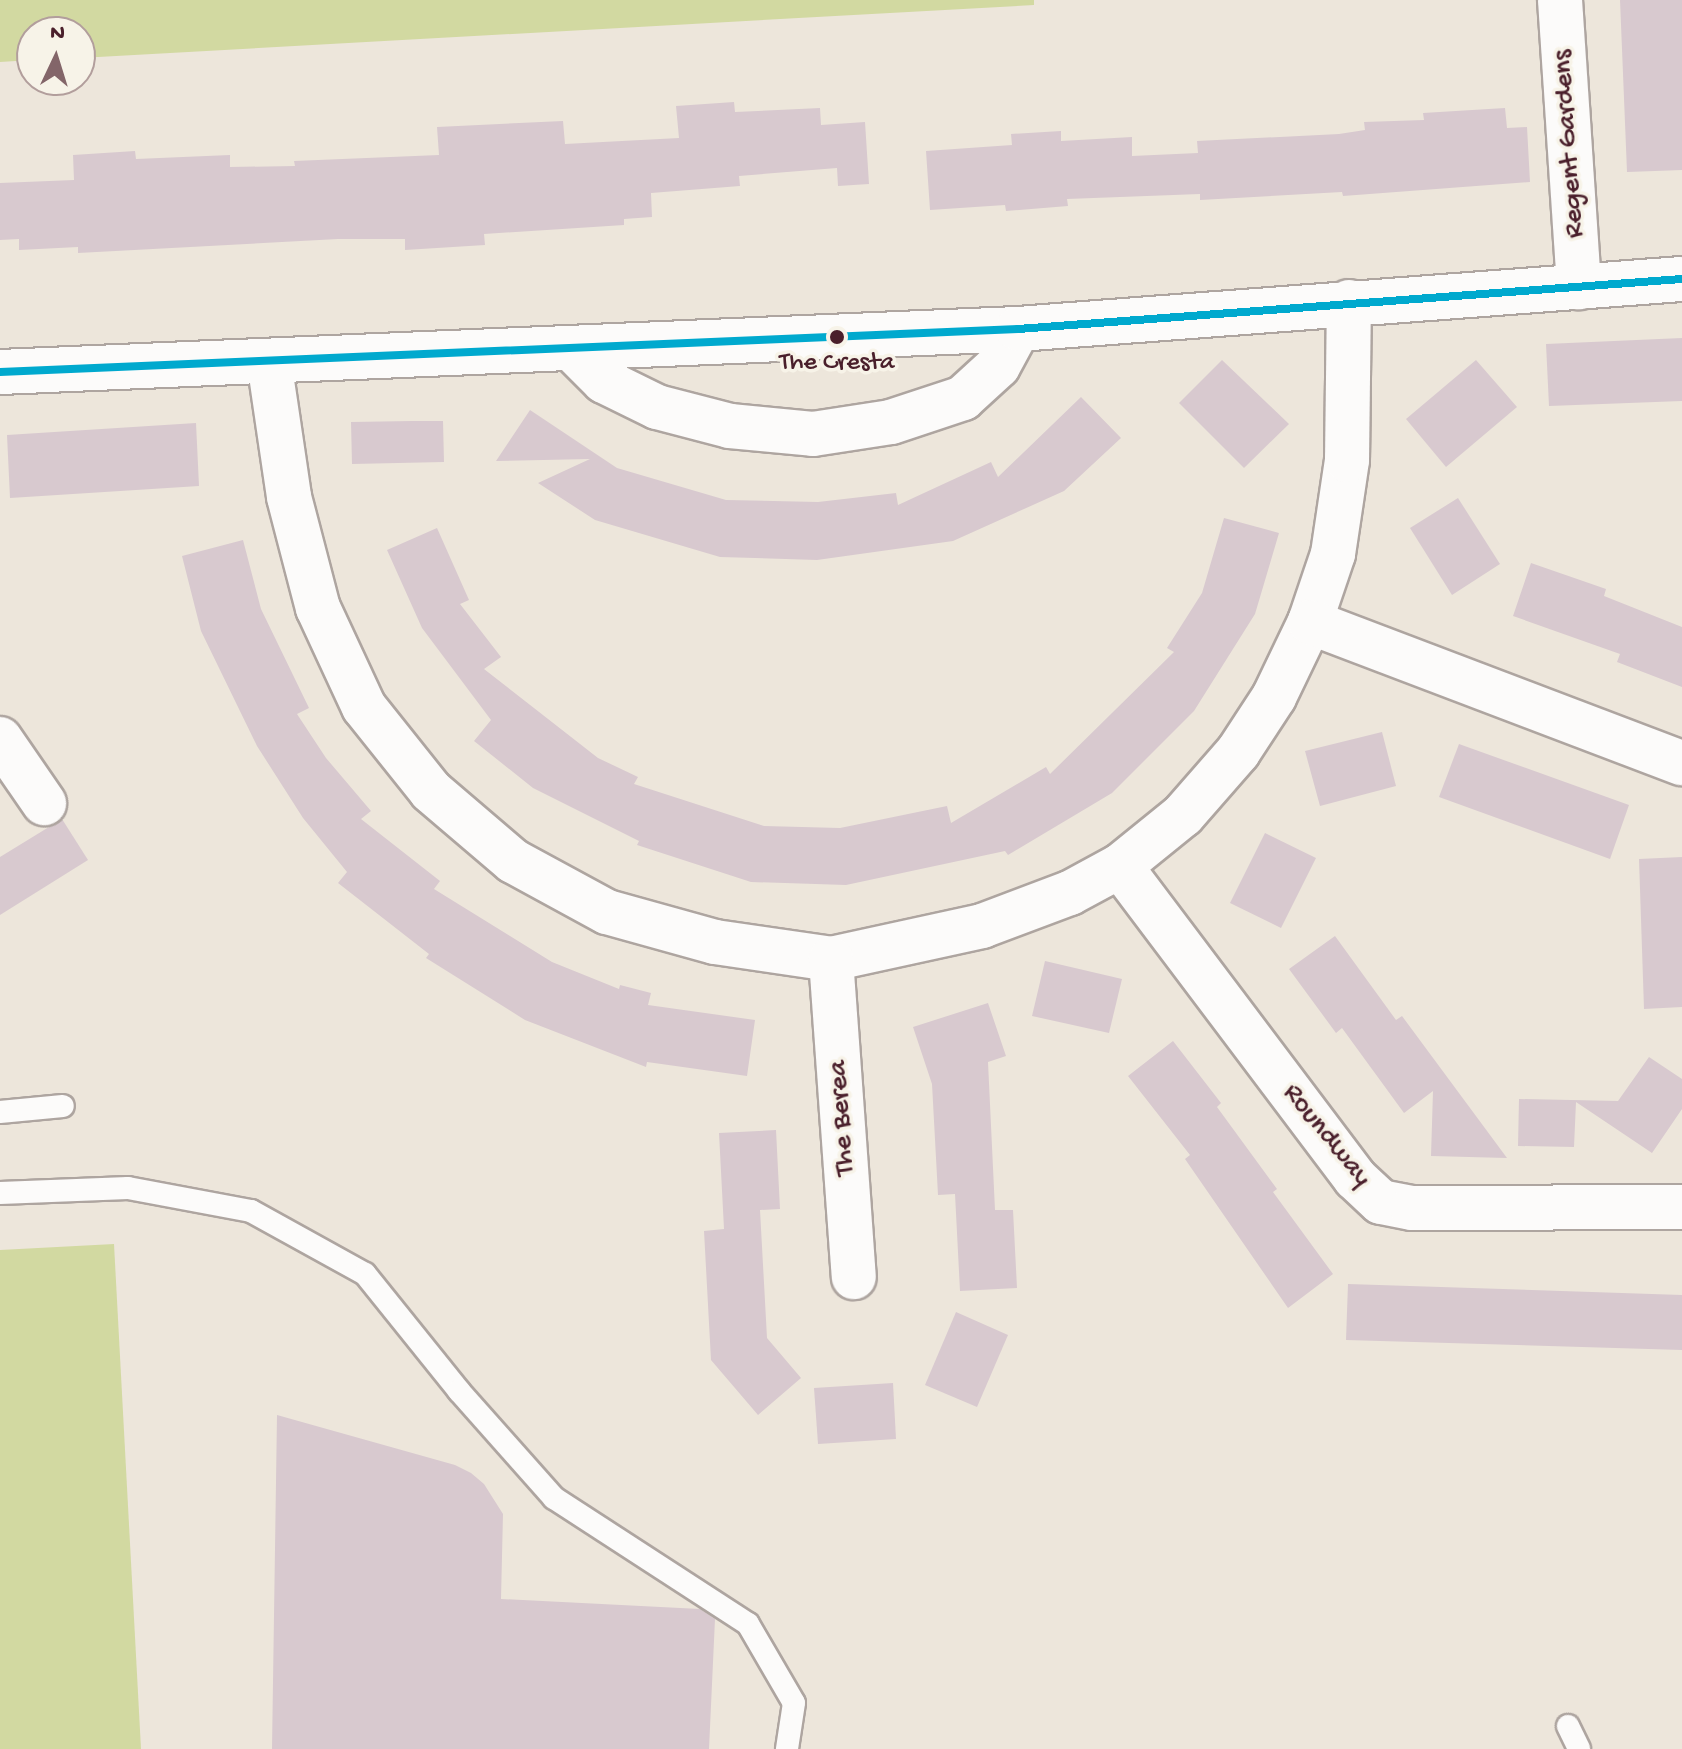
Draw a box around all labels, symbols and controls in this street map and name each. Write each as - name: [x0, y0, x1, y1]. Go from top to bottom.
- north arrow: [16, 16, 96, 96]
- text: N: [49, 21, 66, 48]
- street label: Regent Gardens: [1547, 49, 1593, 239]
- marker: The Cresta: [829, 329, 845, 345]
- place label: The Cresta: [780, 348, 894, 380]
- street label: The Berea: [822, 1059, 864, 1177]
- street label: Roundway: [1274, 1078, 1378, 1194]

